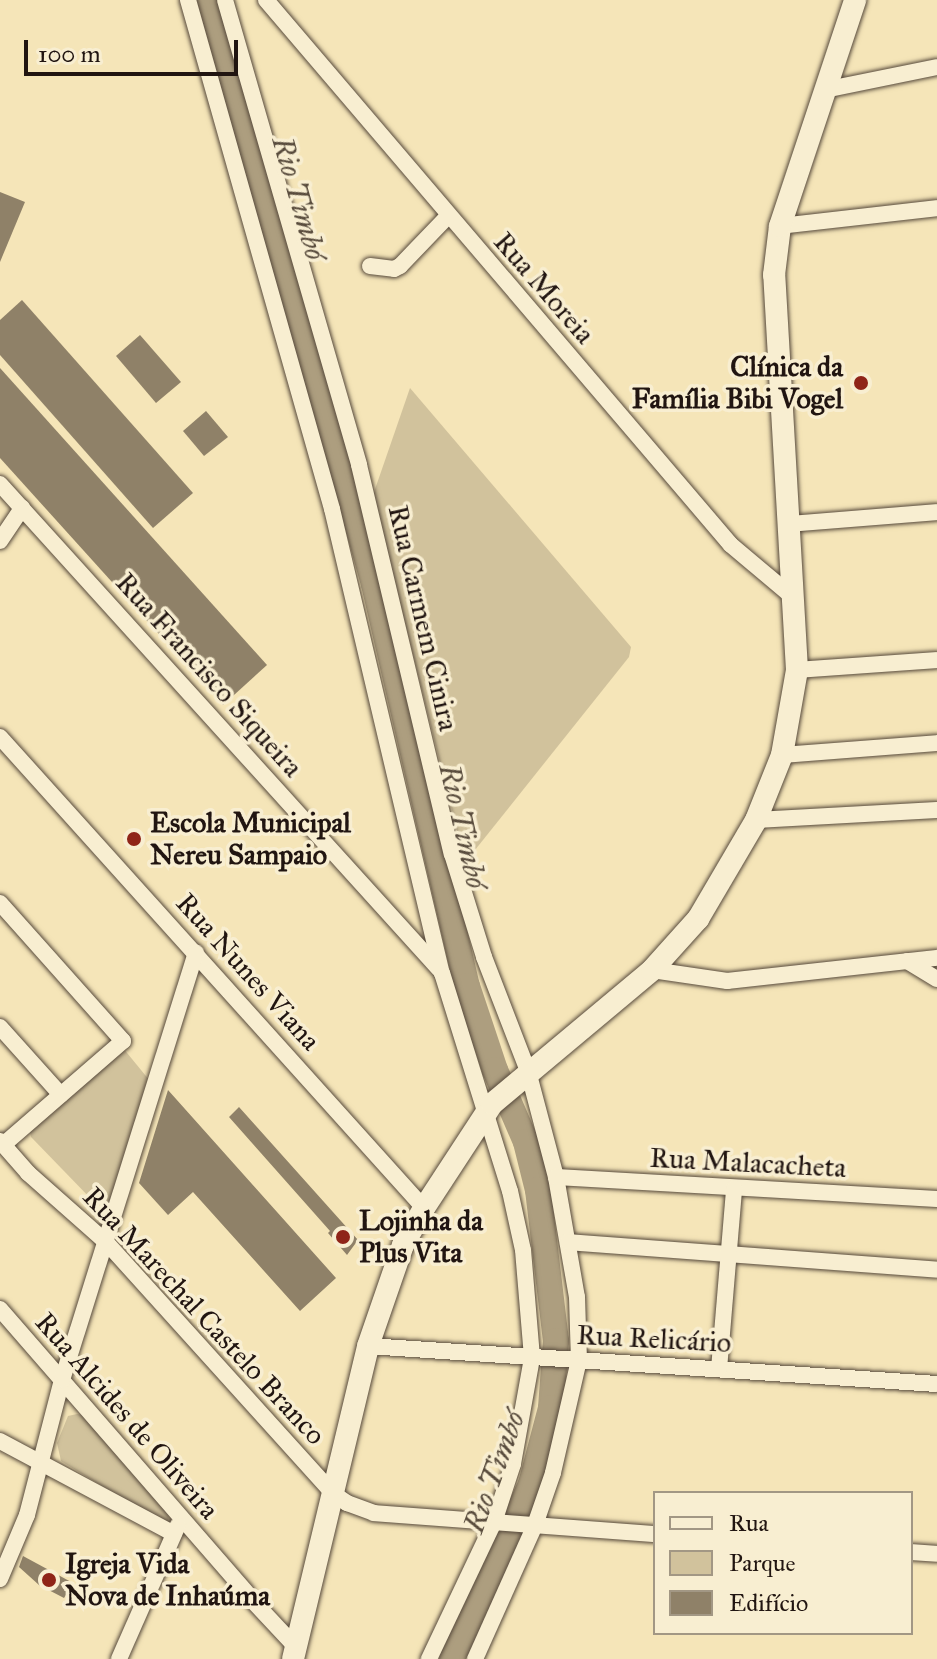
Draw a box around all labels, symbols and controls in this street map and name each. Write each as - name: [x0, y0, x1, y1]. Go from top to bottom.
- scale bar: [28, 24, 242, 74]
- text: 100 m: [38, 39, 101, 69]
- water label: Rio Timbó: [264, 132, 334, 264]
- street label: Rua Moreia: [487, 225, 601, 351]
- place label: Clínica da Família Bibi Vogel: [632, 350, 843, 416]
- marker: Clínica da Família Bibi Vogel: [850, 372, 872, 394]
- street label: Rua Carmem Cinira: [381, 502, 465, 734]
- street label: Rua Francisco Siqueira: [109, 566, 309, 784]
- water label: Rio Timbó: [431, 760, 495, 892]
- place label: Escola Municipal Nereu Sampaio: [150, 806, 351, 872]
- marker: Escola Municipal Nereu Sampaio: [125, 830, 143, 848]
- street label: Rua Nunes Viana: [169, 887, 327, 1057]
- street label: Rua Malacacheta: [649, 1141, 847, 1185]
- street label: Rua Marechal Castelo Branco: [76, 1180, 332, 1452]
- place label: Lojinha da Plus Vita: [359, 1204, 483, 1270]
- marker: Lojinha da Plus Vita: [334, 1228, 352, 1246]
- street label: Rua Alcides de Oliveira: [28, 1306, 226, 1526]
- street label: Rua Relicário: [576, 1318, 732, 1360]
- water label: Rio Timbó: [455, 1406, 533, 1538]
- legend: [653, 1491, 913, 1635]
- text: Rua: [729, 1508, 769, 1538]
- place label: Igreja Vida Nova de Inhaúma: [65, 1547, 270, 1613]
- text: Parque: [729, 1548, 796, 1578]
- marker: Igreja Vida Nova de Inhaúma: [40, 1571, 58, 1589]
- text: Edifício: [729, 1588, 808, 1618]

